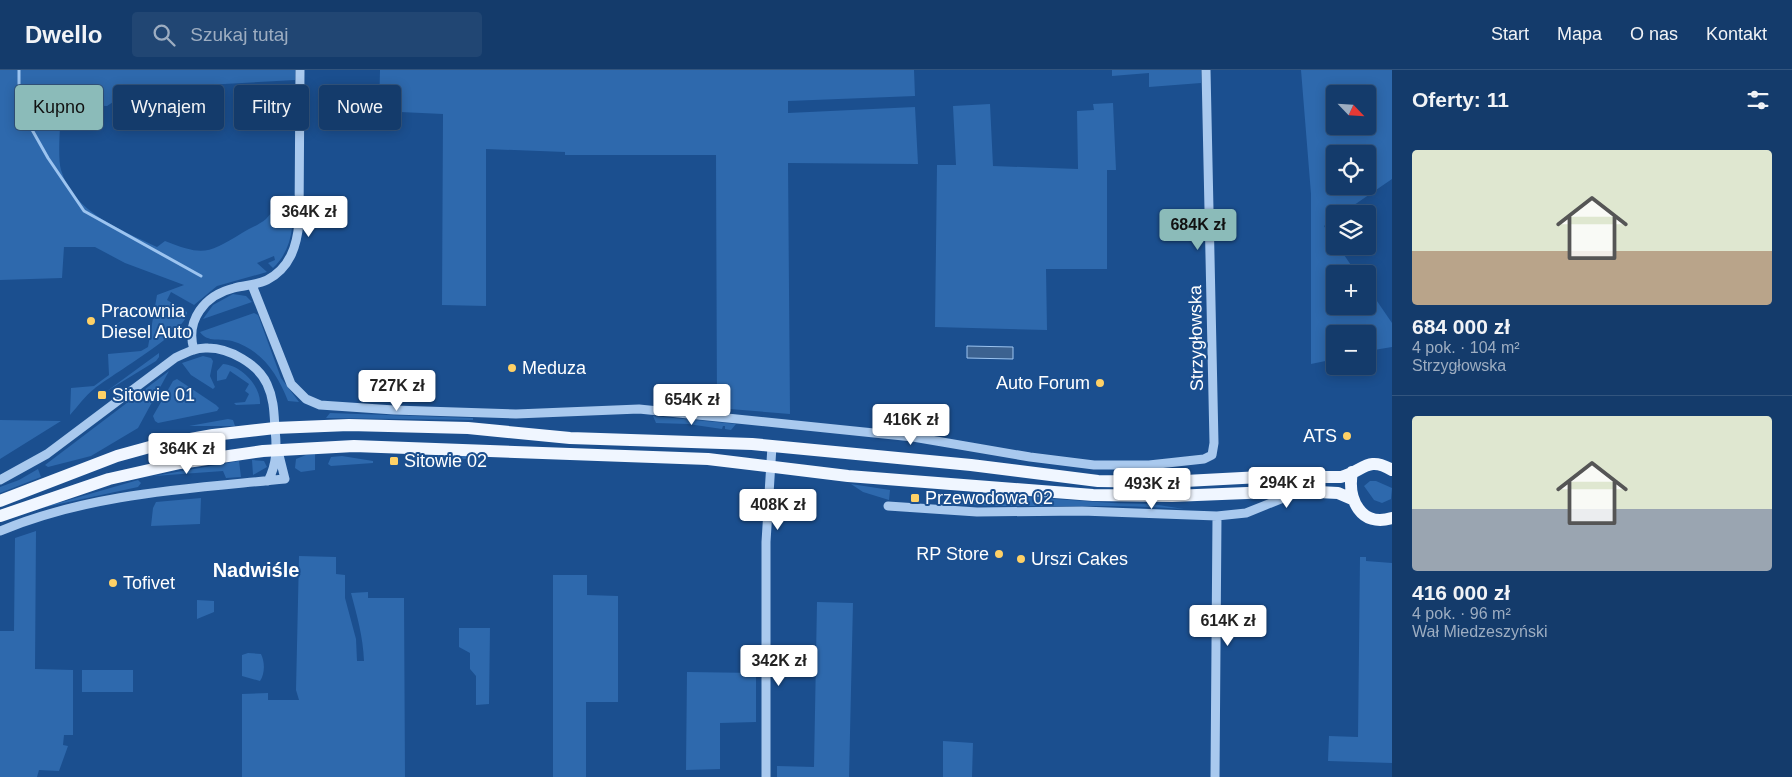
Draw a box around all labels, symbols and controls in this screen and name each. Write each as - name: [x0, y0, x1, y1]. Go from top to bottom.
- search box: [132, 12, 482, 57]
- text: Dwello: [25, 21, 102, 48]
- icon: search: [150, 21, 178, 49]
- text: Szukaj tutaj: [190, 24, 289, 45]
- text: Start: [1491, 24, 1529, 44]
- text: Mapa: [1557, 24, 1602, 44]
- text: O nas: [1630, 24, 1678, 44]
- text: Kontakt: [1706, 24, 1767, 44]
- chip: Kupno: [15, 85, 103, 130]
- chip: Wynajem: [113, 85, 224, 130]
- chip: Filtry: [234, 85, 309, 130]
- chip: Nowe: [319, 85, 401, 130]
- north arrow: [1326, 85, 1376, 135]
- map controls: [1326, 85, 1376, 375]
- icon: filters: [1744, 86, 1772, 114]
- text: Oferty: 11: [1412, 88, 1509, 111]
- button: locate: [1326, 145, 1376, 195]
- icon: home: [1547, 183, 1637, 273]
- pin: 364K zł: [263, 196, 355, 238]
- text: 364K zł: [281, 203, 337, 220]
- button: layers: [1326, 205, 1376, 255]
- pin: 684K zł: [1152, 208, 1244, 251]
- text: 684K zł: [1170, 216, 1226, 233]
- button: +: [1326, 265, 1376, 315]
- street label: Strzygłowska: [1185, 284, 1207, 391]
- place label: Pracownia Diesel Auto: [101, 301, 192, 342]
- marker: Pracownia Diesel Auto: [85, 315, 97, 327]
- text: 684 000 zł: [1412, 315, 1510, 338]
- button: −: [1326, 325, 1376, 375]
- text: 4 pok. · 104 m²: [1412, 339, 1520, 356]
- text: Strzygłowska: [1412, 357, 1506, 374]
- place label: Meduza: [522, 358, 587, 378]
- marker: Meduza: [506, 362, 518, 374]
- pin: 727K zł: [351, 370, 443, 412]
- place label: Auto Forum: [996, 373, 1090, 393]
- text: 727K zł: [369, 377, 425, 394]
- marker: Auto Forum: [1094, 377, 1106, 389]
- pin: 654K zł: [646, 384, 738, 426]
- place label: Sitowie 01: [112, 385, 195, 405]
- marker: Sitowie 01: [96, 389, 108, 401]
- text: 654K zł: [664, 391, 720, 408]
- pin: 416K zł: [865, 404, 957, 446]
- text: 416K zł: [883, 411, 939, 428]
- place label: ATS: [1303, 426, 1337, 446]
- marker: ATS: [1341, 430, 1353, 442]
- pin: 364K zł: [141, 432, 233, 475]
- text: 364K zł: [159, 440, 215, 457]
- icon: home: [1547, 448, 1637, 538]
- place label: Sitowie 02: [404, 451, 487, 471]
- marker: Sitowie 02: [388, 455, 400, 467]
- pin: 294K zł: [1241, 466, 1333, 509]
- pin: 493K zł: [1106, 468, 1198, 510]
- text: 294K zł: [1259, 474, 1315, 491]
- text: 493K zł: [1124, 475, 1180, 492]
- pin: 408K zł: [732, 488, 824, 531]
- place label: Przewodowa 02: [925, 488, 1053, 508]
- marker: Przewodowa 02: [909, 492, 921, 504]
- text: 408K zł: [750, 496, 806, 513]
- place label: RP Store: [916, 544, 989, 564]
- marker: RP Store: [993, 548, 1005, 560]
- place label: Urszi Cakes: [1031, 549, 1128, 569]
- marker: Urszi Cakes: [1015, 553, 1027, 565]
- district label: Nadwiśle: [213, 559, 299, 581]
- place label: Tofivet: [123, 573, 175, 593]
- marker: Tofivet: [107, 577, 119, 589]
- text: 416 000 zł: [1412, 581, 1510, 604]
- pin: 614K zł: [1182, 604, 1274, 647]
- text: 4 pok. · 96 m²: [1412, 605, 1511, 622]
- text: 614K zł: [1200, 612, 1256, 629]
- text: Wał Miedzeszyński: [1412, 623, 1547, 640]
- pin: 342K zł: [733, 644, 825, 687]
- text: 342K zł: [751, 652, 807, 669]

